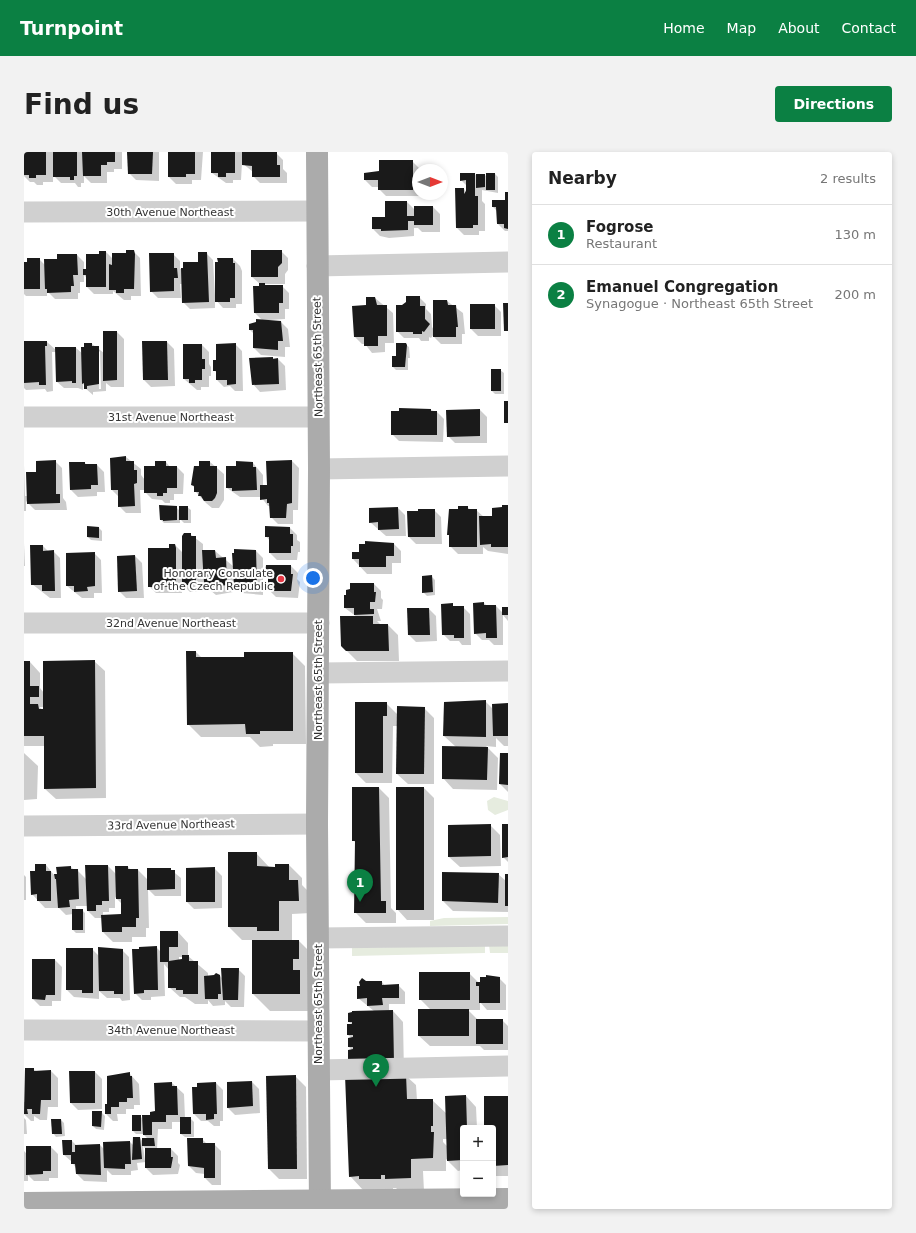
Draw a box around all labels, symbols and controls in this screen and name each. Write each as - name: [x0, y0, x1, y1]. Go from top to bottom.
- text: Turnpoint: [20, 17, 123, 39]
- text: Home: [663, 20, 705, 36]
- text: Map: [727, 20, 756, 36]
- text: About: [778, 20, 820, 36]
- text: Contact: [842, 20, 896, 36]
- button: Directions: [775, 86, 892, 122]
- text: Find us: [24, 88, 139, 121]
- north arrow: [412, 164, 448, 200]
- text: Nearby: [548, 168, 617, 188]
- text: 2 results: [820, 171, 876, 186]
- street label: 30th Avenue Northeast: [106, 206, 234, 219]
- text: Fogrose: [586, 218, 654, 236]
- text: 1: [556, 227, 566, 242]
- text: 130 m: [834, 227, 876, 242]
- text: Restaurant: [586, 236, 657, 251]
- text: Emanuel Congregation: [586, 278, 778, 296]
- text: 2: [556, 287, 566, 302]
- text: 200 m: [834, 287, 876, 302]
- street label: Northeast 65th Street: [310, 296, 326, 417]
- text: Synagogue · Northeast 65th Street: [586, 296, 813, 311]
- street label: 31st Avenue Northeast: [108, 411, 235, 424]
- place label: Honorary Consulate of the Czech Republic: [154, 567, 273, 593]
- your location: [303, 568, 323, 588]
- marker: Honorary Consulate of the Czech Republic: [276, 574, 286, 584]
- street label: 32nd Avenue Northeast: [106, 617, 237, 630]
- street label: Northeast 65th Street: [312, 619, 325, 740]
- street label: 33rd Avenue Northeast: [107, 817, 236, 833]
- pin: 1: [347, 869, 373, 902]
- street label: Northeast 65th Street: [312, 943, 325, 1064]
- street label: 34th Avenue Northeast: [107, 1024, 235, 1037]
- pin: 2: [363, 1054, 389, 1087]
- map controls: [460, 1125, 496, 1197]
- button: +: [460, 1125, 496, 1161]
- button: −: [460, 1161, 496, 1197]

